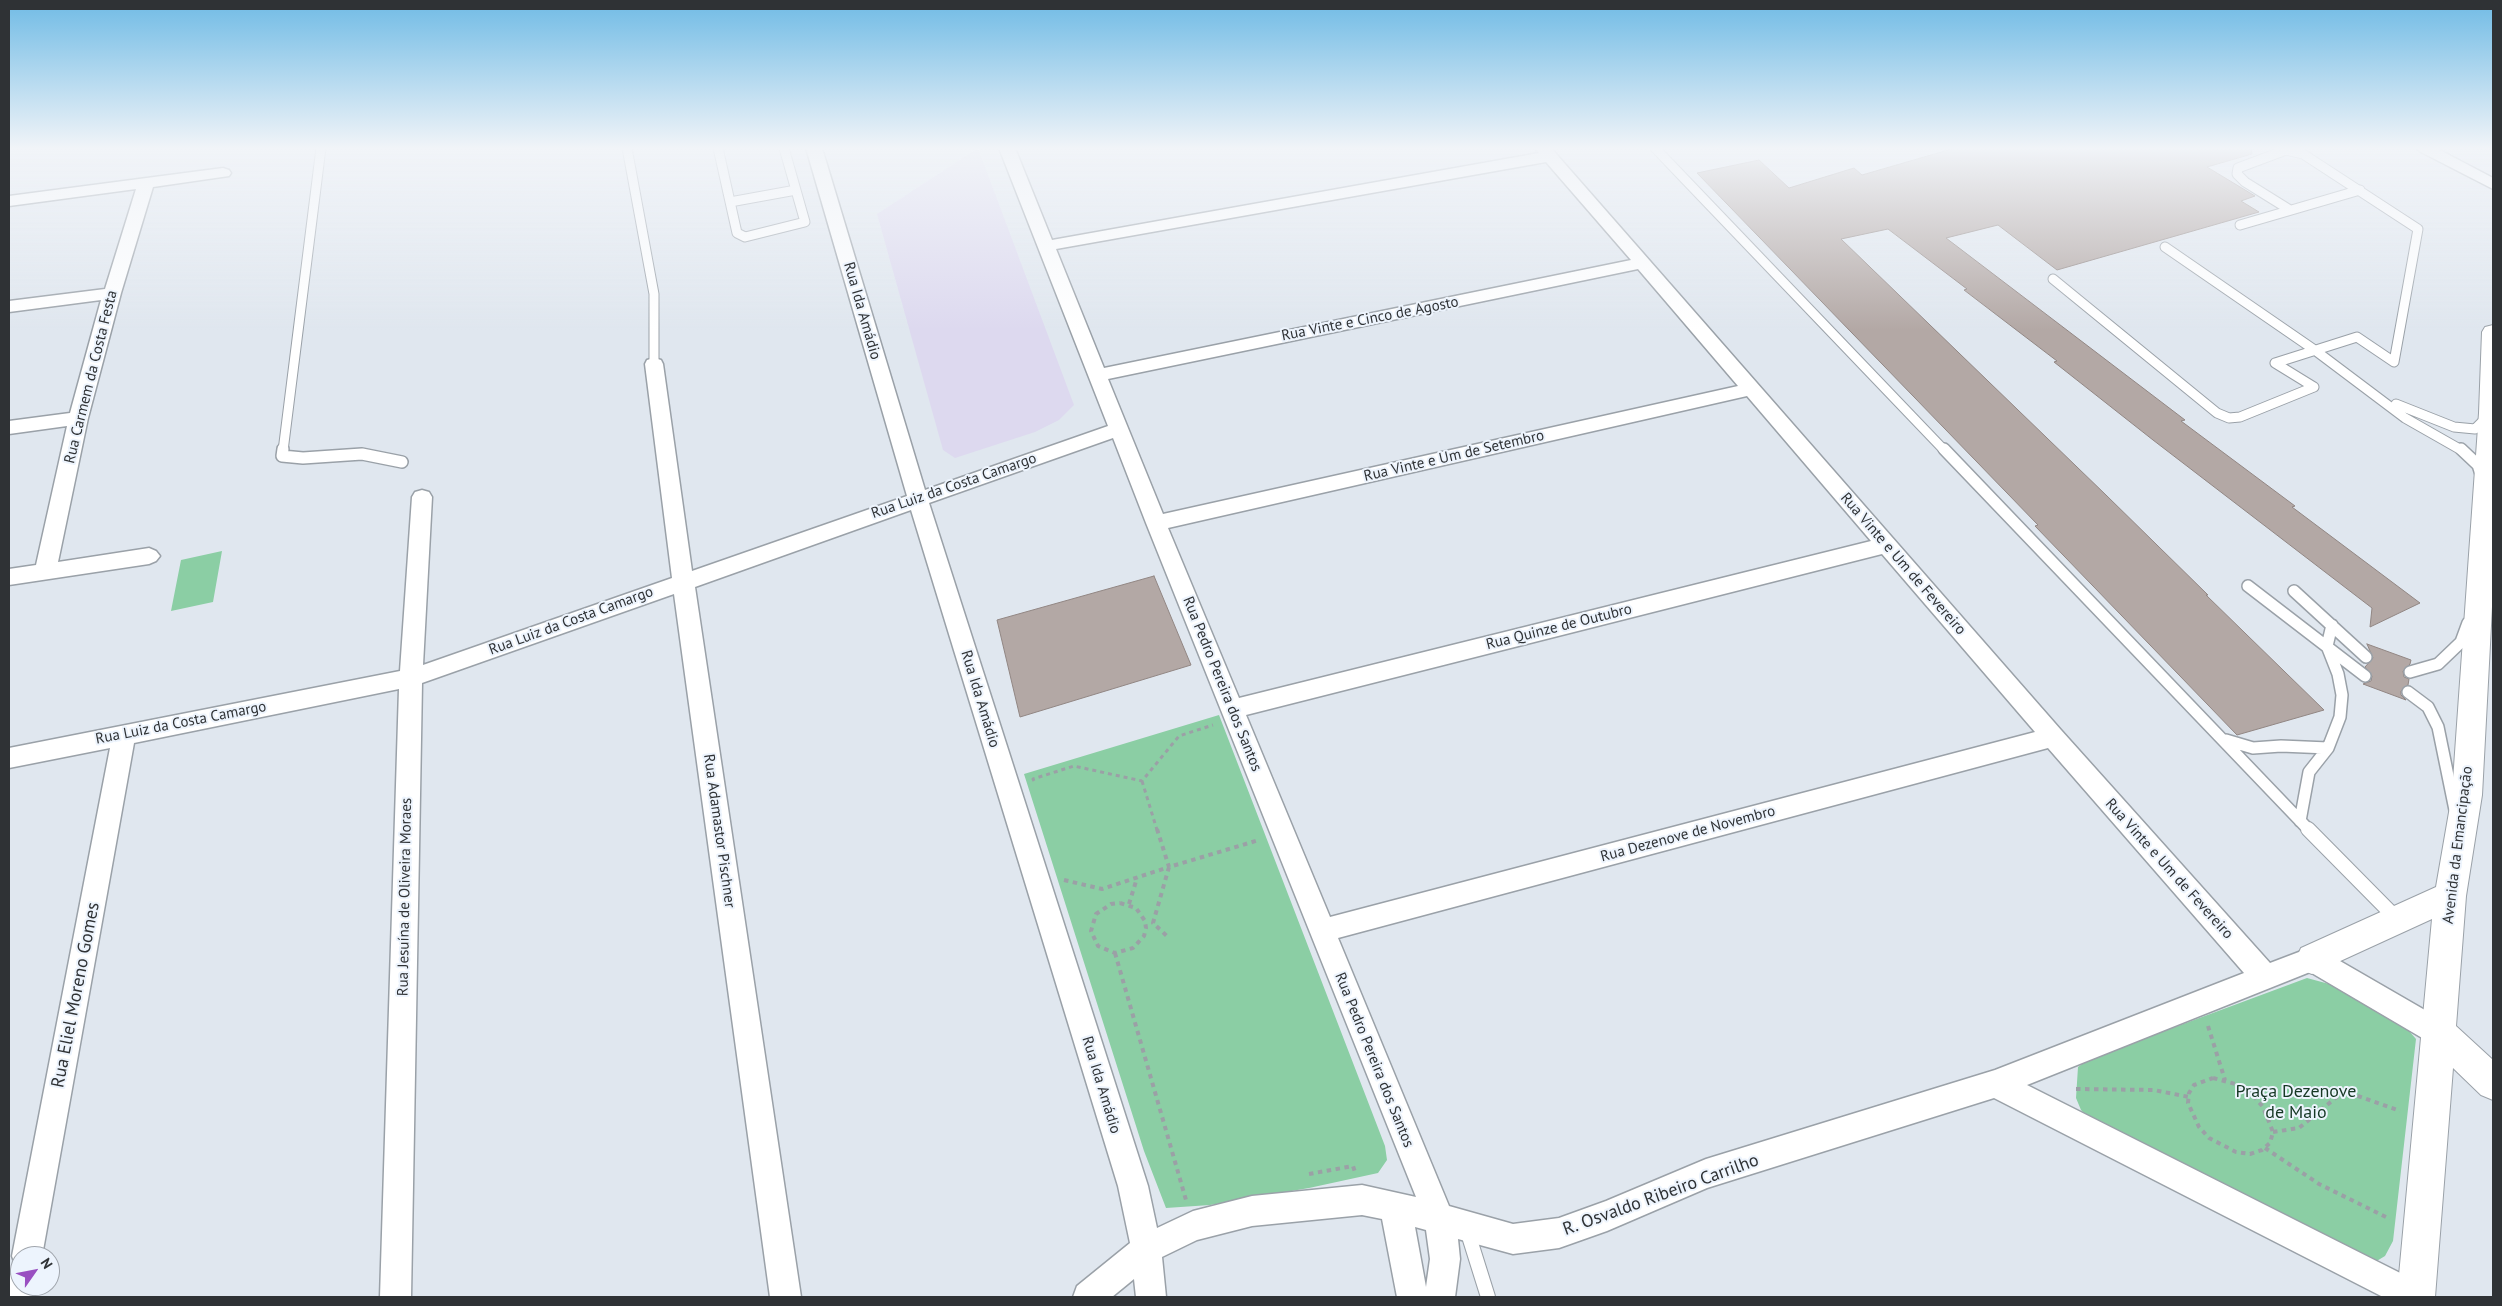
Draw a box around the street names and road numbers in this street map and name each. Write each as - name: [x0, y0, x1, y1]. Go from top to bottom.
- street label: Rua Ida Amádio: [839, 260, 885, 362]
- street label: Rua Carmem da Costa Festa: [61, 289, 121, 465]
- street label: Rua Vinte e Cinco de Agosto: [1280, 293, 1460, 345]
- street label: Rua Vinte e Um de Setembro: [1362, 426, 1546, 486]
- street label: Rua Luiz da Costa Camargo: [869, 449, 1039, 523]
- street label: Rua Vinte e Um de Fevereiro: [1836, 489, 1970, 639]
- street label: Rua Luiz da Costa Camargo: [486, 583, 656, 659]
- street label: Rua Pedro Pereira dos Santos: [1179, 594, 1265, 774]
- street label: Rua Quinze de Outubro: [1484, 600, 1634, 654]
- street label: Rua Ida Amádio: [957, 648, 1003, 750]
- street label: Rua Luiz da Costa Camargo: [94, 698, 268, 748]
- street label: Rua Adamastor Pischner: [699, 753, 739, 909]
- street label: Avenida da Emancipação: [2439, 765, 2477, 925]
- street label: Rua Vinte e Um de Fevereiro: [2101, 795, 2237, 943]
- street label: Rua Jesuína de Oliveira Moraes: [394, 798, 416, 996]
- street label: Rua Dezenove de Novembro: [1599, 802, 1777, 866]
- street label: Rua Eliel Moreno Gomes: [47, 900, 105, 1090]
- street label: Rua Pedro Pereira dos Santos: [1331, 970, 1417, 1150]
- street label: Rua Ida Amádio: [1078, 1034, 1124, 1136]
- street label: R. Osvaldo Ribeiro Carrilho: [1560, 1149, 1762, 1241]

